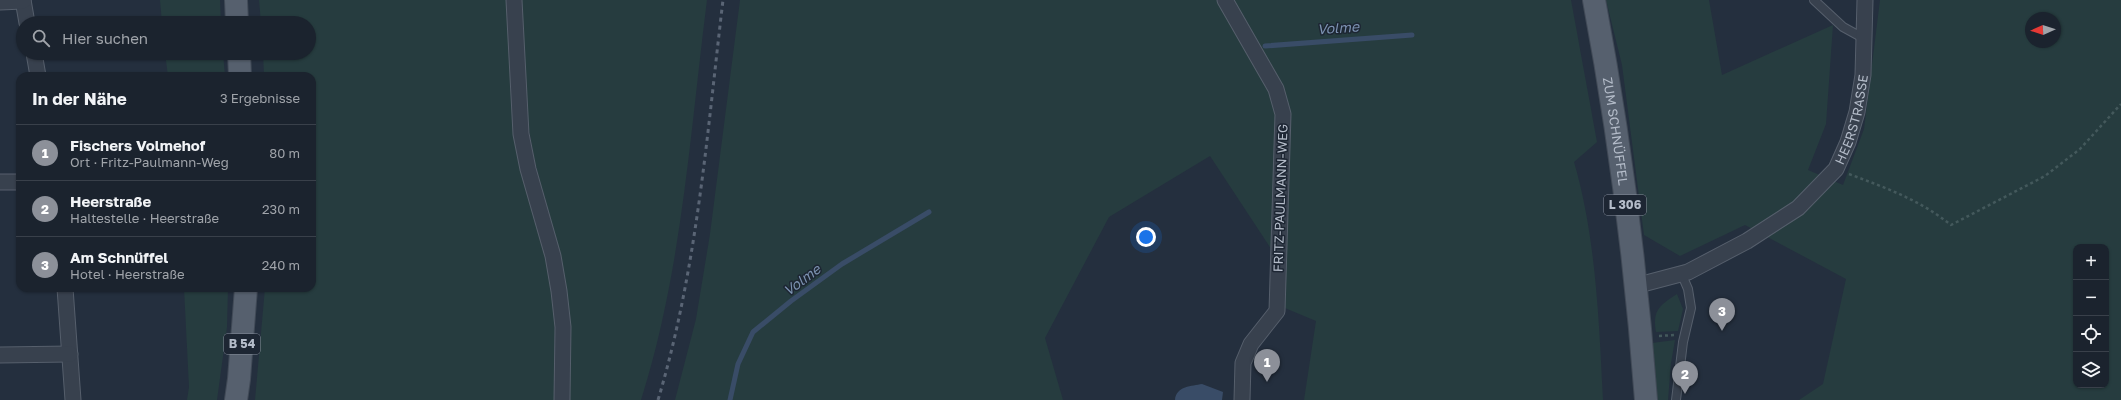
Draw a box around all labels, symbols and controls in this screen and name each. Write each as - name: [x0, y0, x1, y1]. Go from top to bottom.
- north arrow: [2025, 12, 2061, 48]
- search box: [16, 16, 316, 60]
- water label: Volme: [1316, 17, 1360, 37]
- icon: search: [30, 27, 52, 49]
- text: Hier suchen: [62, 29, 148, 47]
- street label: HEERSTRASSE: [1831, 73, 1871, 167]
- street label: ZUM SCHNÜFFEL: [1600, 76, 1632, 187]
- text: In der Nähe: [32, 88, 127, 109]
- text: 3 Ergebnisse: [220, 90, 300, 106]
- street label: FRITZ-PAULMANN-WEG: [1269, 124, 1291, 272]
- text: Fischers Volmehof: [70, 136, 205, 154]
- text: 1: [42, 145, 48, 161]
- text: 80 m: [269, 145, 300, 161]
- text: Ort · Fritz-Paulmann-Weg: [70, 154, 229, 170]
- text: Heerstraße: [70, 192, 151, 210]
- road number: L 306: [1604, 195, 1646, 215]
- text: 2: [41, 201, 49, 217]
- text: 230 m: [262, 201, 300, 217]
- text: Haltestelle · Heerstraße: [70, 210, 219, 226]
- your location: [1136, 227, 1156, 247]
- map controls: [2073, 244, 2109, 388]
- button: +: [2073, 244, 2109, 280]
- text: Am Schnüffel: [70, 248, 168, 266]
- text: 3: [41, 257, 49, 273]
- text: 240 m: [262, 257, 300, 273]
- water label: Volme: [780, 260, 824, 299]
- text: Hotel · Heerstraße: [70, 266, 184, 282]
- button: −: [2073, 280, 2109, 316]
- pin: 3: [1709, 298, 1735, 331]
- button: locate: [2073, 316, 2109, 352]
- road number: B 54: [224, 334, 260, 354]
- pin: 1: [1254, 349, 1280, 382]
- button: layers: [2073, 352, 2109, 388]
- pin: 2: [1672, 361, 1698, 394]

